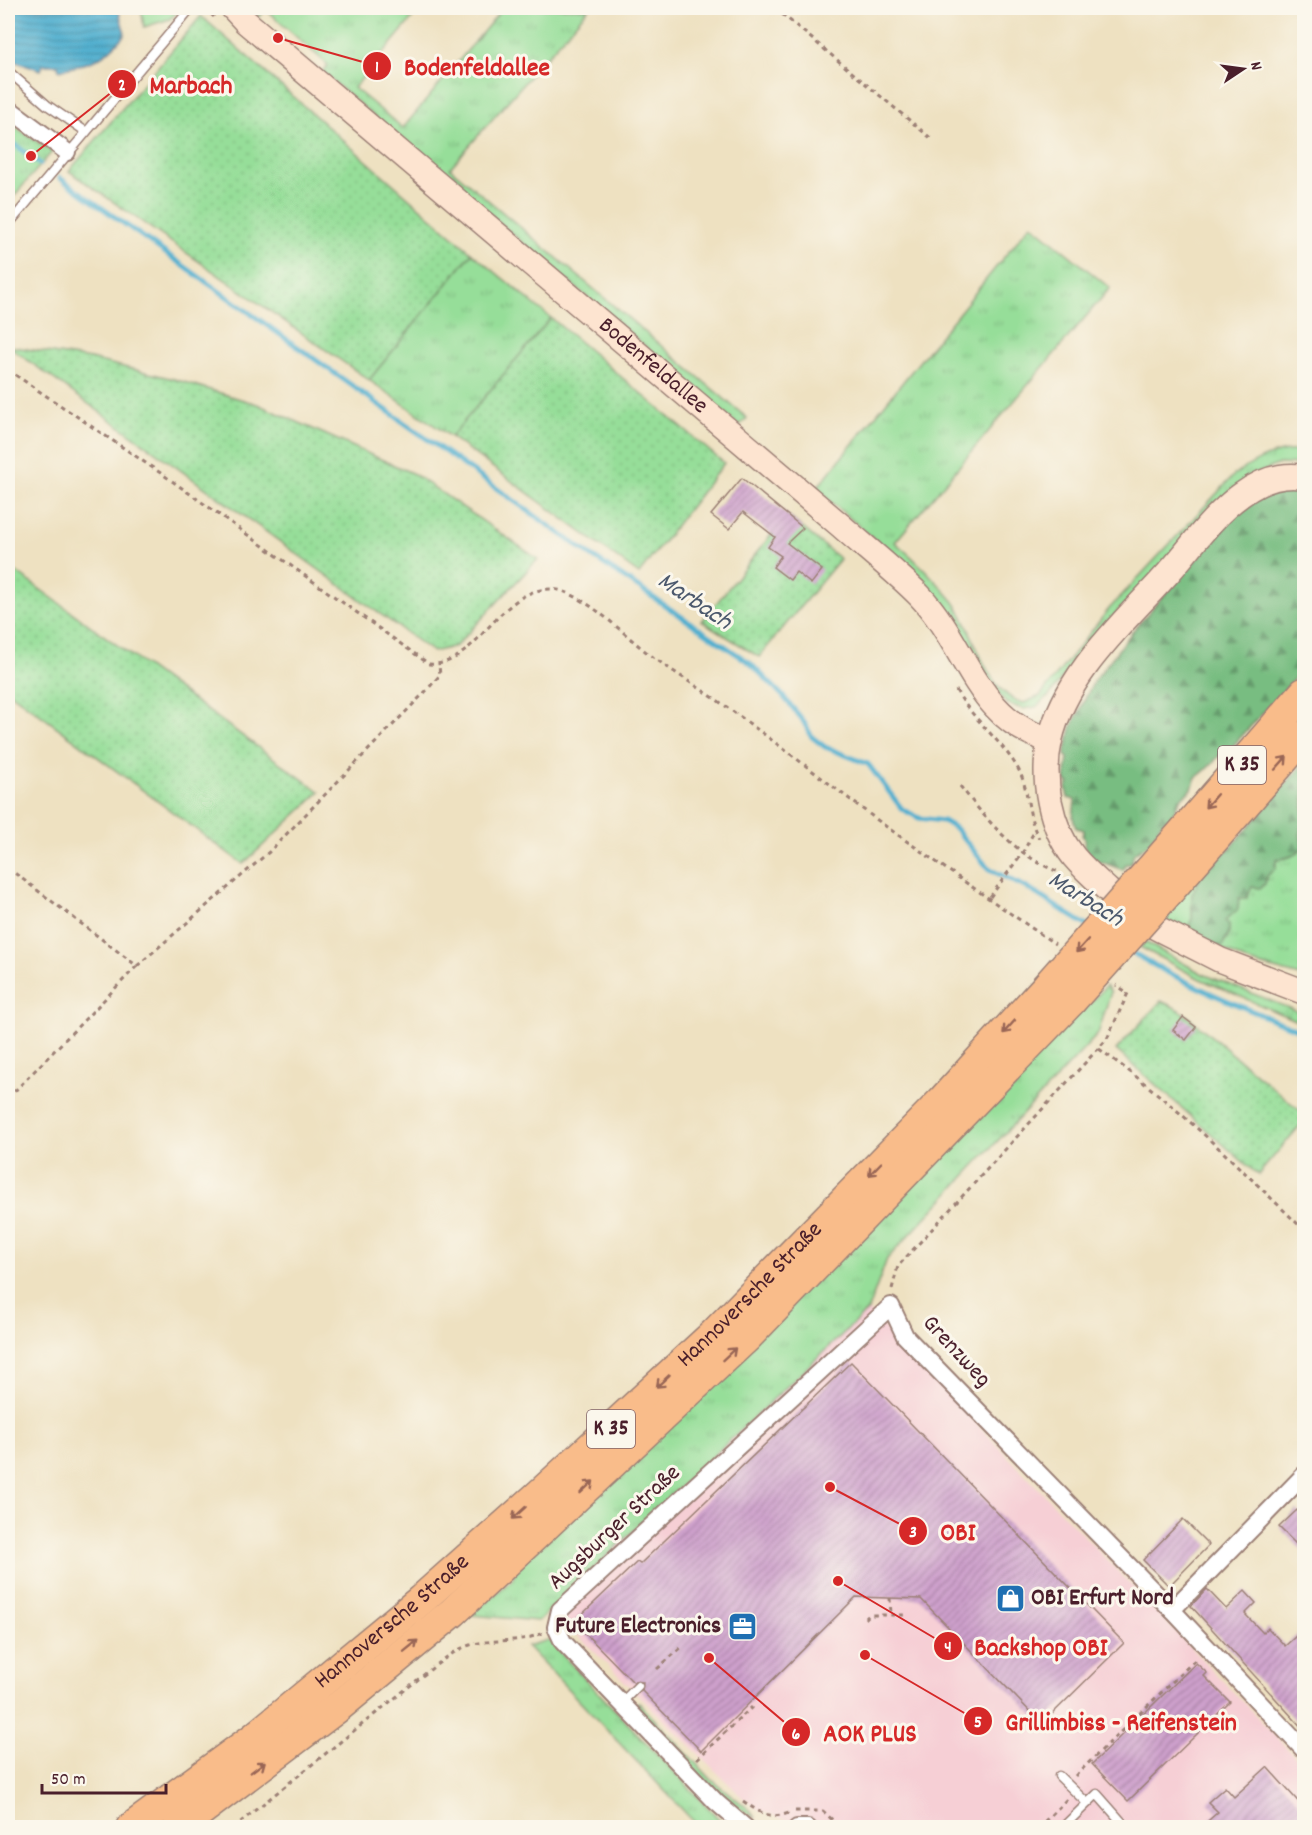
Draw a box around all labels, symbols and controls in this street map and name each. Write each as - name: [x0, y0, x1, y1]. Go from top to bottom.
- north arrow: [1213, 39, 1273, 99]
- callout: Bodenfeldallee: [362, 44, 562, 88]
- text: Bodenfeldallee: [404, 51, 550, 88]
- text: 1: [375, 56, 379, 81]
- text: N: [1243, 60, 1267, 73]
- callout: Marbach: [107, 62, 244, 106]
- text: Marbach: [150, 69, 233, 106]
- text: 2: [118, 74, 126, 99]
- street label: Bodenfeldallee: [590, 310, 715, 423]
- water label: Marbach: [649, 563, 740, 641]
- road number: K 35: [1218, 746, 1266, 784]
- one-way arrow: [1274, 756, 1288, 771]
- one-way arrow: [1204, 793, 1218, 808]
- water label: Marbach: [1040, 862, 1131, 938]
- one-way arrow: [1075, 938, 1089, 953]
- one-way arrow: [1002, 1020, 1016, 1035]
- one-way arrow: [868, 1162, 883, 1177]
- street label: Hannoversche Straße: [670, 1215, 831, 1376]
- street label: Grenzweg: [913, 1308, 999, 1396]
- one-way arrow: [722, 1347, 737, 1361]
- one-way arrow: [656, 1374, 671, 1388]
- road number: K 35: [587, 1410, 635, 1448]
- street label: Augsburger Straße: [541, 1457, 689, 1599]
- one-way arrow: [579, 1480, 594, 1494]
- one-way arrow: [512, 1506, 527, 1520]
- callout: OBI: [898, 1509, 988, 1553]
- text: OBI: [940, 1516, 977, 1553]
- text: 3: [909, 1521, 917, 1546]
- street label: Hannoversche Straße: [307, 1547, 478, 1698]
- place label: OBI Erfurt Nord: [1031, 1582, 1174, 1616]
- shop icon: OBI Erfurt Nord: [994, 1583, 1026, 1615]
- place label: Future Electronics: [555, 1610, 721, 1644]
- office icon: Future Electronics: [726, 1611, 758, 1643]
- callout: Backshop OBI: [933, 1624, 1120, 1668]
- text: Backshop OBI: [974, 1631, 1109, 1668]
- text: 4: [944, 1636, 952, 1661]
- one-way arrow: [403, 1639, 418, 1653]
- callout: Grillimbiss - Reifenstein: [963, 1699, 1248, 1743]
- text: Grillimbiss - Reifenstein: [1005, 1706, 1237, 1743]
- callout: AOK PLUS: [781, 1710, 929, 1754]
- text: 5: [974, 1711, 982, 1736]
- text: AOK PLUS: [823, 1717, 917, 1754]
- text: 6: [792, 1723, 801, 1748]
- scale bar: [42, 1757, 166, 1795]
- one-way arrow: [250, 1761, 266, 1773]
- text: 50 m: [51, 1768, 86, 1793]

